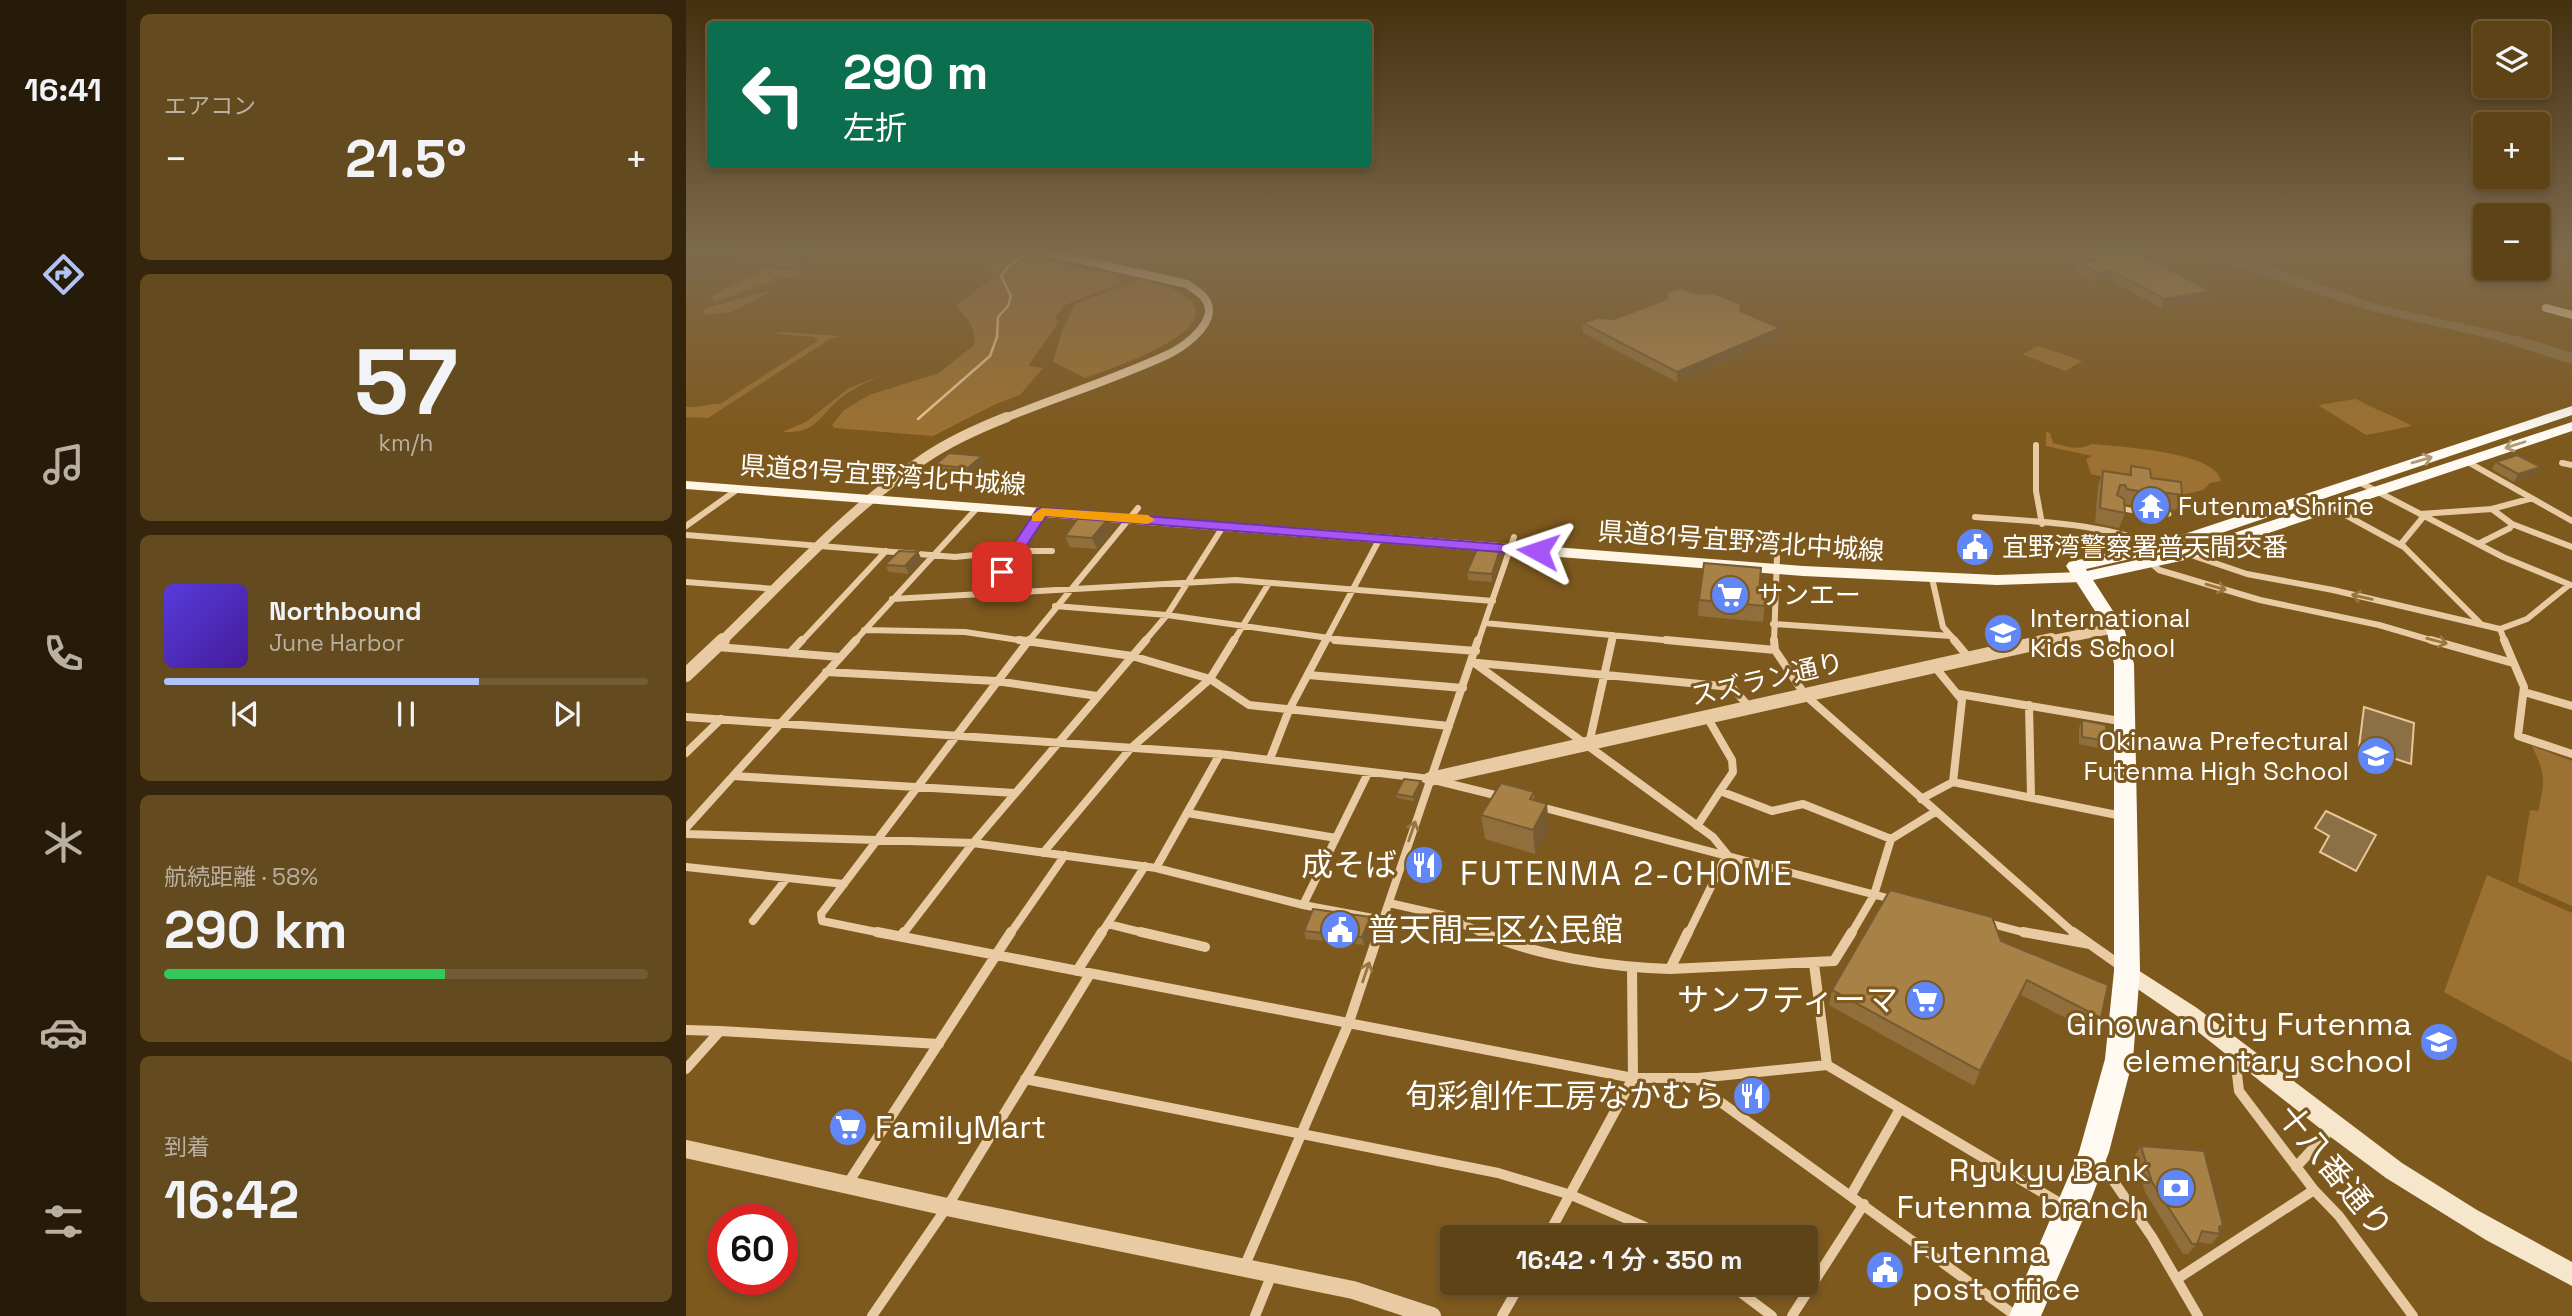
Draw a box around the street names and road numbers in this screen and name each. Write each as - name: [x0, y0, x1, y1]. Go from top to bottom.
- street label: 県道81号宜野湾北中城線: [739, 448, 1027, 502]
- street label: 県道81号宜野湾北中城線: [1597, 514, 1885, 568]
- street label: スズラン通り: [1687, 645, 1847, 713]
- street label: 十八番通り: [2269, 1096, 2401, 1246]

